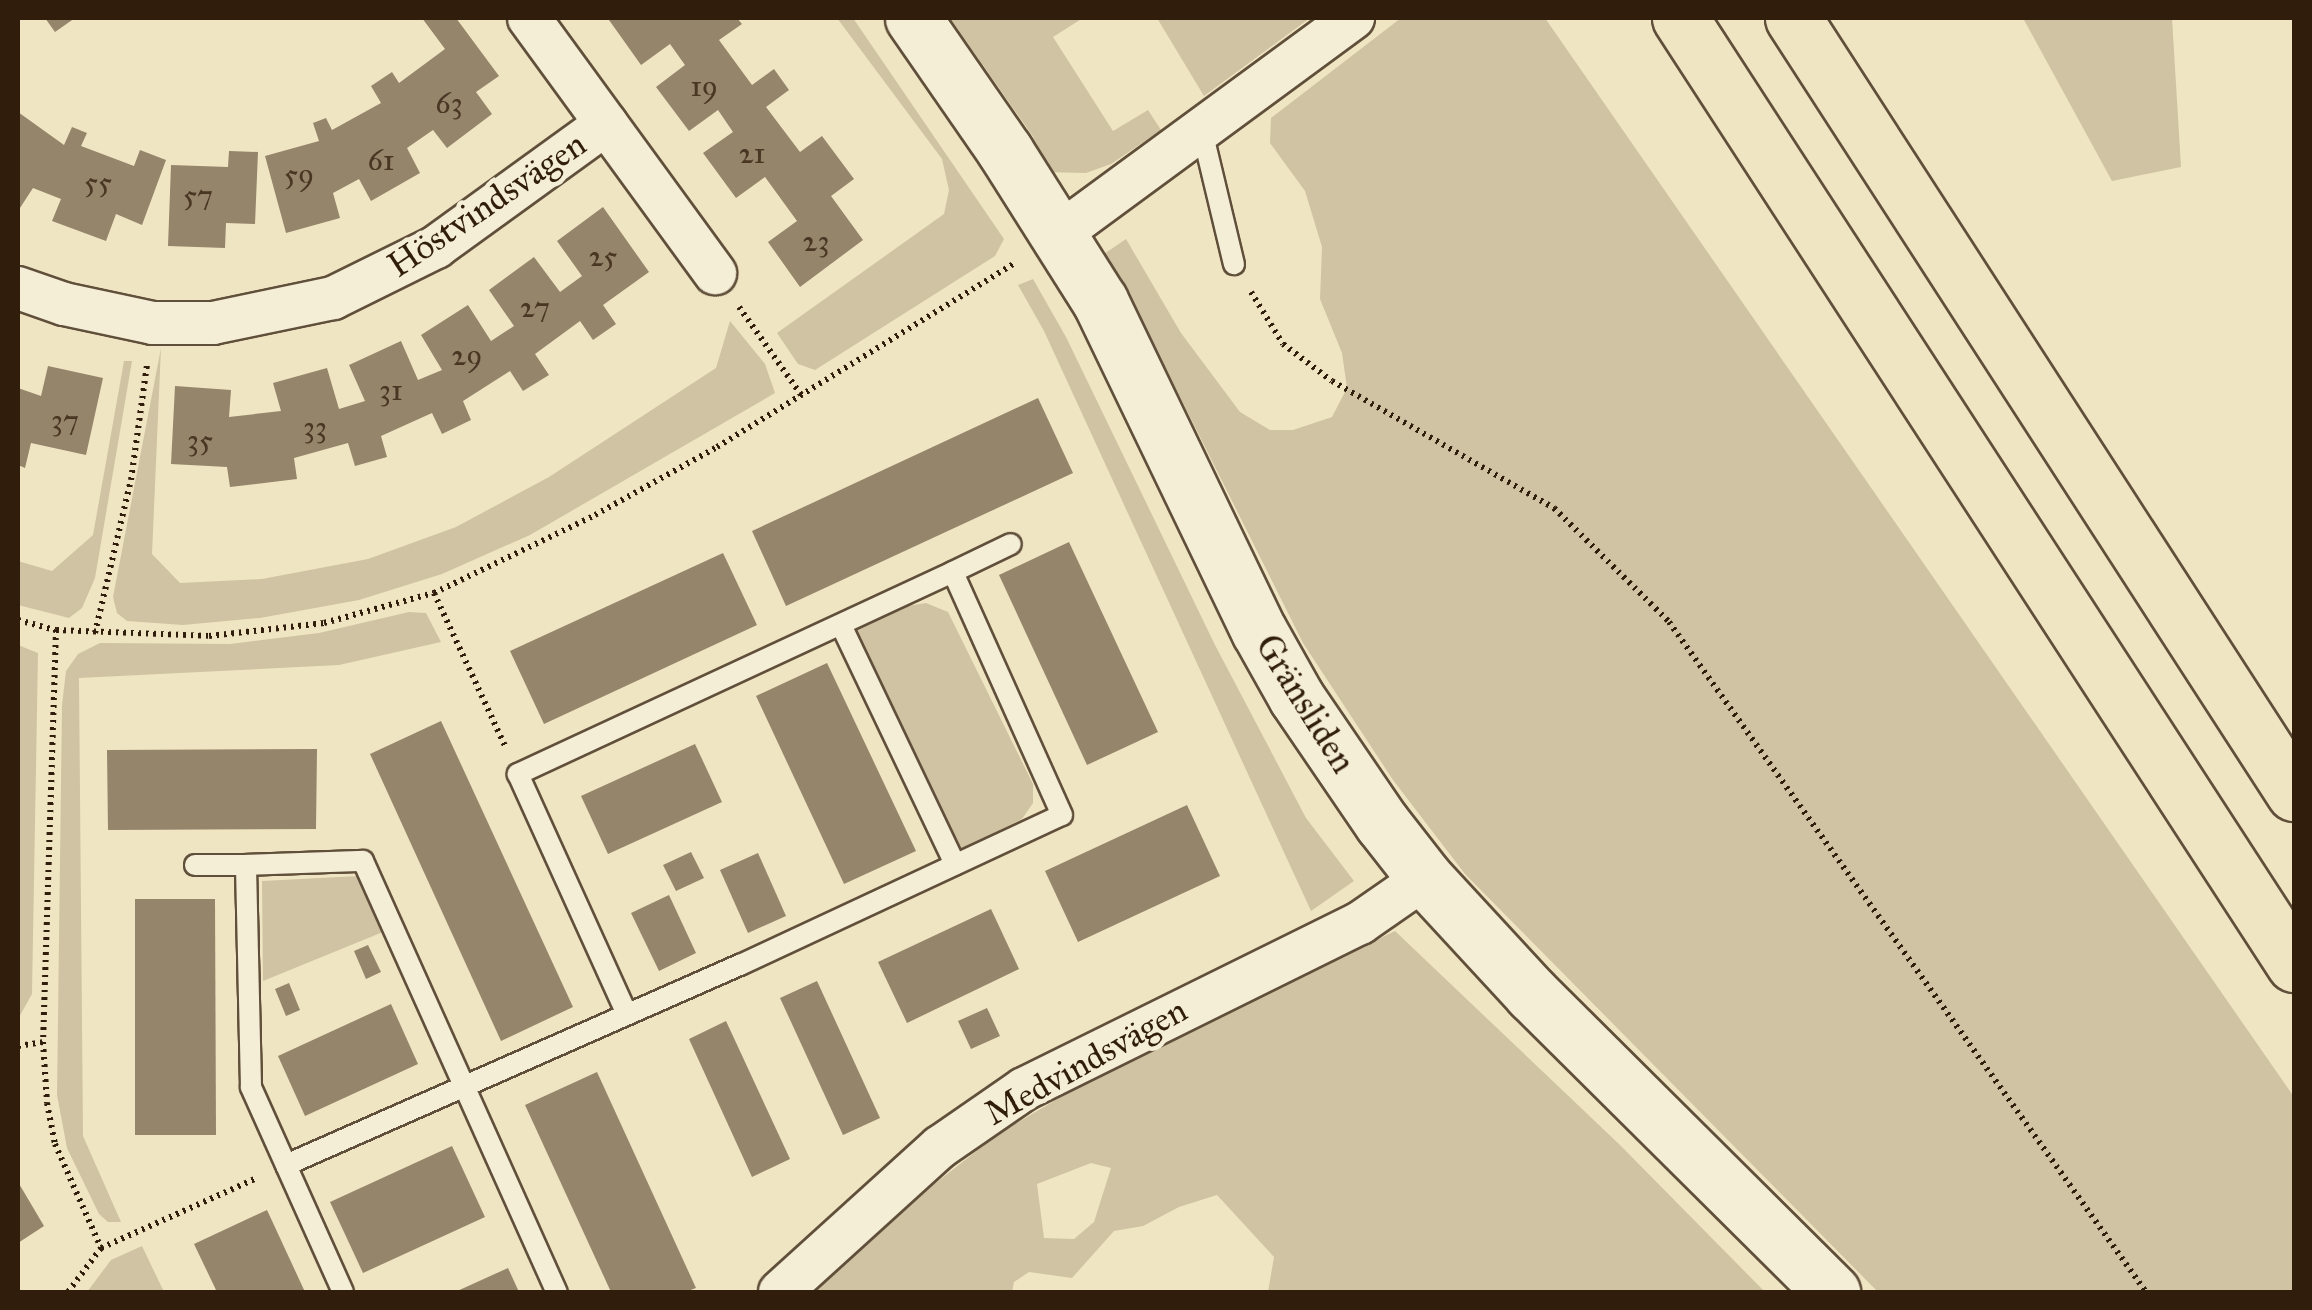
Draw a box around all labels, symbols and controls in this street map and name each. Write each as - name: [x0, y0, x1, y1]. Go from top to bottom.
- house number: 19: [690, 68, 718, 104]
- house number: 63: [435, 85, 463, 121]
- street label: Höstvindsvägen: [380, 123, 594, 287]
- house number: 21: [739, 135, 765, 171]
- house number: 61: [367, 142, 395, 178]
- house number: 59: [284, 156, 314, 192]
- house number: 55: [84, 164, 112, 200]
- house number: 57: [183, 177, 213, 213]
- house number: 23: [803, 223, 829, 259]
- house number: 25: [589, 238, 617, 274]
- house number: 27: [520, 289, 550, 325]
- house number: 29: [452, 337, 482, 373]
- house number: 31: [379, 372, 403, 408]
- house number: 37: [51, 402, 79, 438]
- house number: 33: [303, 409, 327, 445]
- house number: 35: [187, 422, 213, 458]
- street label: Gränsliden: [1246, 627, 1364, 781]
- street label: Medvindsvägen: [977, 989, 1195, 1135]

